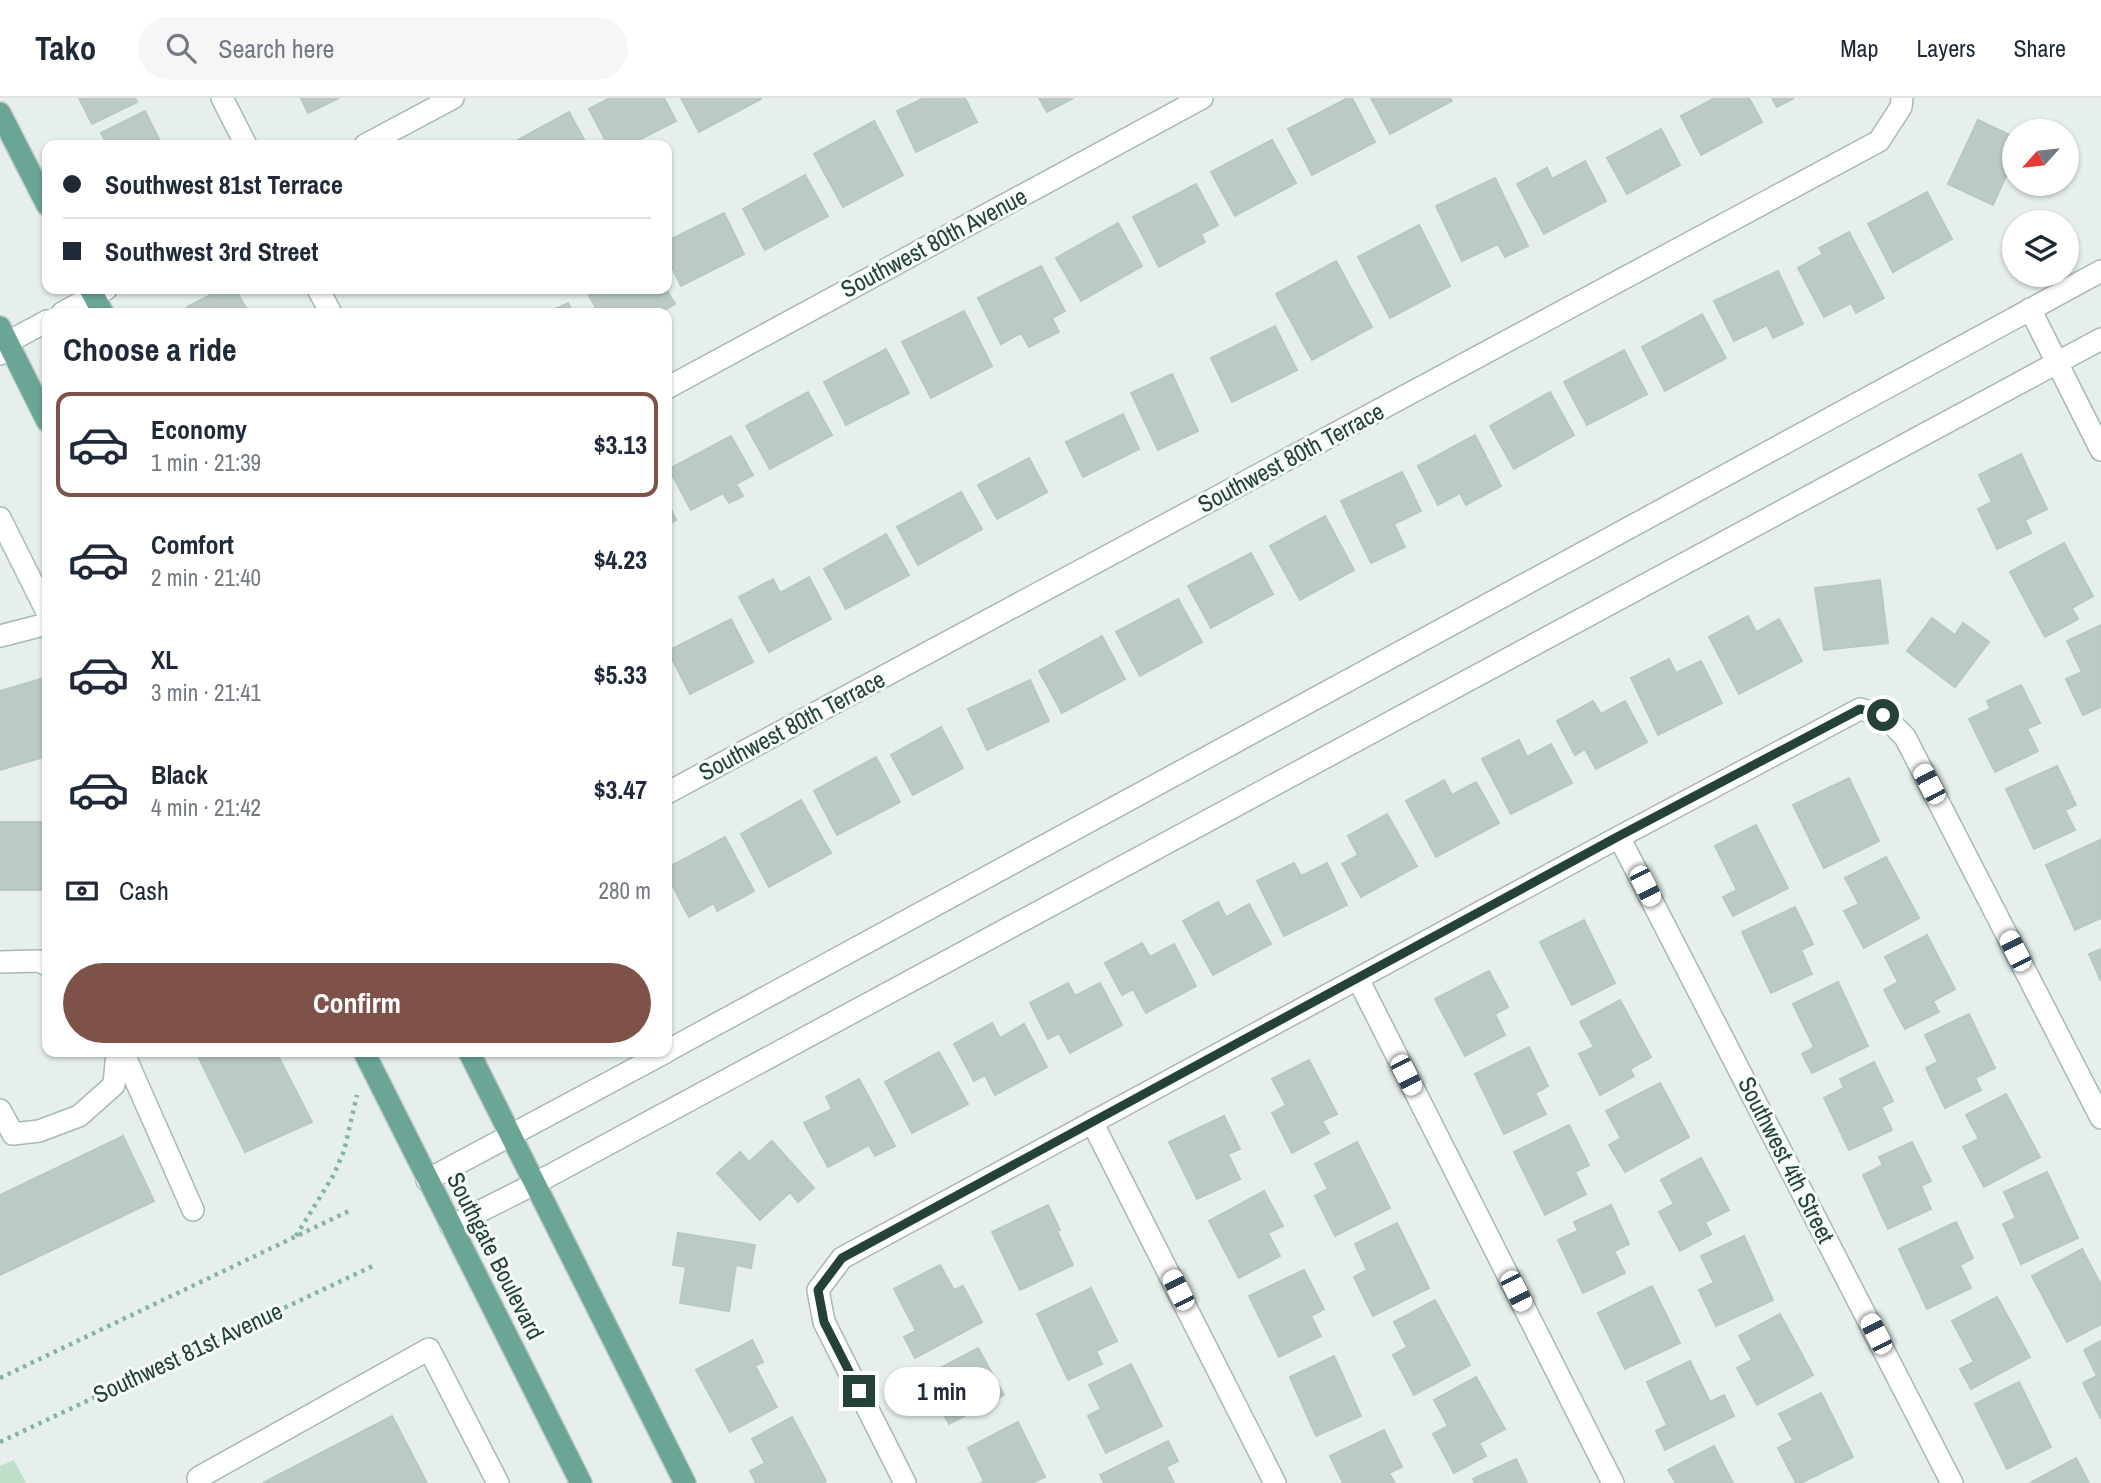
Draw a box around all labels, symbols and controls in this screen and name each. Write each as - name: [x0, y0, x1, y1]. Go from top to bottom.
- search box: [138, 17, 628, 80]
- text: Tako: [35, 26, 96, 70]
- icon: search: [162, 29, 200, 67]
- text: Search here: [218, 31, 334, 66]
- text: Map: [1840, 32, 1878, 64]
- text: Layers: [1916, 32, 1975, 64]
- text: Share: [2013, 32, 2066, 64]
- north arrow: [2002, 119, 2079, 196]
- map controls: [2002, 119, 2079, 287]
- text: Southwest 81st Terrace: [105, 167, 343, 202]
- street label: Southwest 80th Avenue: [835, 180, 1032, 305]
- button: layers: [2002, 210, 2079, 287]
- text: Southwest 3rd Street: [105, 234, 318, 269]
- text: Choose a ride: [63, 328, 237, 371]
- street label: Southwest 80th Terrace: [1192, 395, 1389, 520]
- text: Economy: [151, 412, 247, 447]
- icon: car: [67, 413, 130, 476]
- text: $3.13: [594, 427, 647, 462]
- text: 1 min · 21:39: [151, 447, 261, 478]
- text: Comfort: [151, 527, 234, 562]
- icon: car: [67, 528, 130, 591]
- text: $4.23: [594, 542, 647, 577]
- text: 2 min · 21:40: [151, 562, 261, 593]
- text: XL: [151, 642, 178, 677]
- icon: car: [67, 643, 130, 706]
- text: $5.33: [594, 657, 647, 692]
- street label: Southwest 80th Terrace: [693, 663, 890, 788]
- text: 3 min · 21:41: [151, 677, 261, 708]
- route start: [1867, 699, 1899, 731]
- text: Black: [151, 757, 208, 792]
- icon: car: [67, 758, 130, 821]
- car: [1910, 761, 1949, 807]
- text: $3.47: [594, 772, 647, 807]
- text: 4 min · 21:42: [151, 792, 261, 823]
- car: [1627, 863, 1664, 909]
- icon: cash: [63, 872, 101, 910]
- text: Cash: [119, 873, 169, 908]
- text: 280 m: [599, 875, 651, 906]
- car: [1997, 928, 2034, 974]
- button: Confirm: [63, 963, 651, 1043]
- car: [1388, 1052, 1425, 1098]
- street label: Southwest 4th Street: [1731, 1071, 1843, 1249]
- street label: Southgate Boulevard: [440, 1166, 552, 1345]
- car: [1160, 1267, 1197, 1313]
- car: [1498, 1268, 1535, 1314]
- street label: Southwest 81st Avenue: [88, 1294, 287, 1410]
- car: [1858, 1311, 1895, 1357]
- callout: 1 min: [884, 1366, 999, 1416]
- route end: [843, 1375, 875, 1407]
- text: 1 min: [917, 1376, 967, 1407]

